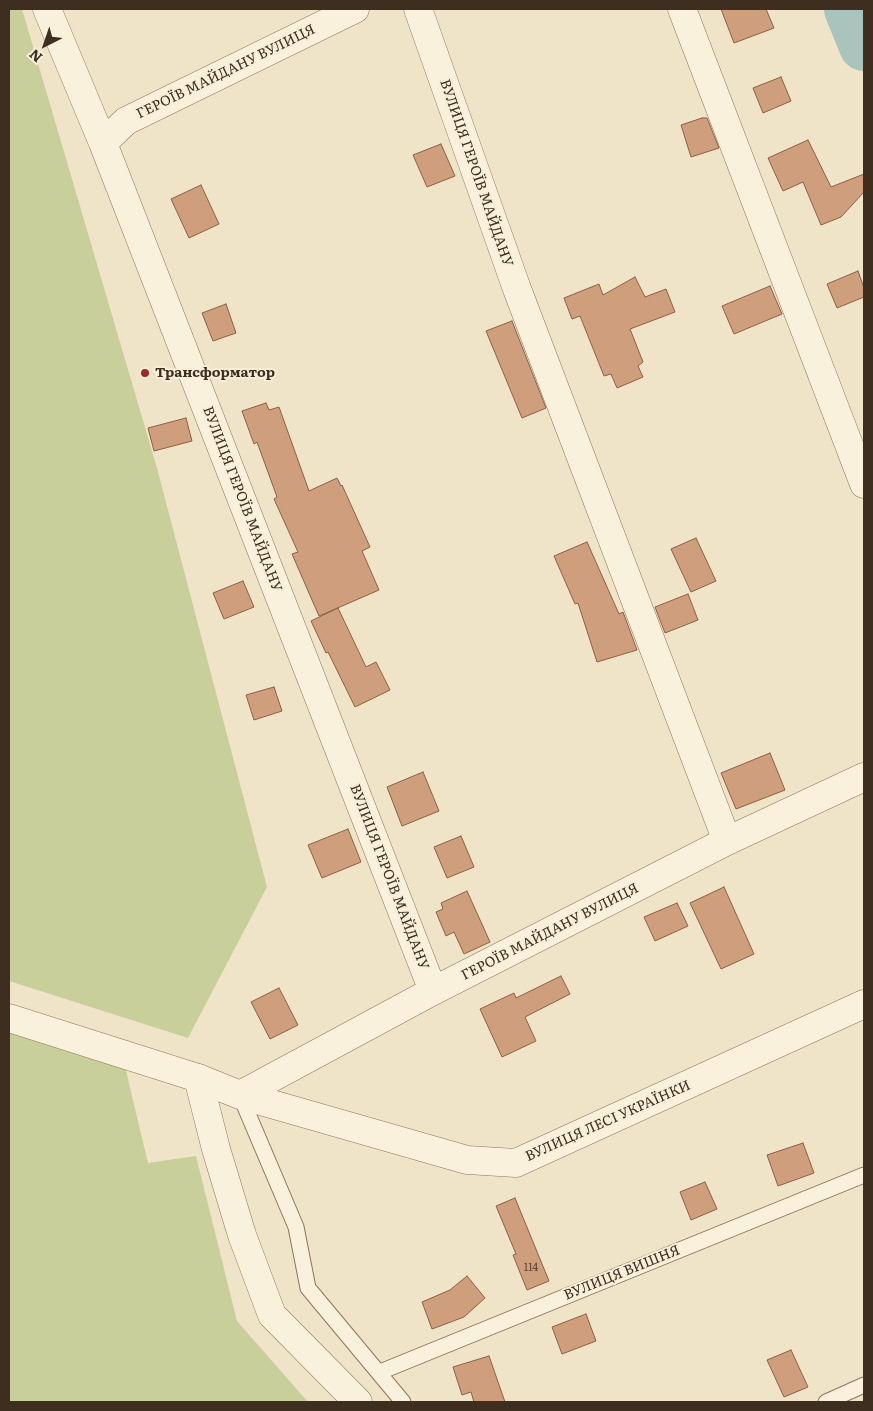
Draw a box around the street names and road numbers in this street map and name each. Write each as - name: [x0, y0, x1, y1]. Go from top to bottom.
- street label: ГЕРОЇВ МАЙДАНУ ВУЛИЦЯ: [134, 21, 318, 123]
- street label: ВУЛИЦЯ ГЕРОЇВ МАЙДАНУ: [436, 77, 516, 269]
- street label: ВУЛИЦЯ ГЕРОЇВ МАЙДАНУ: [199, 404, 285, 594]
- street label: ВУЛИЦЯ ГЕРОЇВ МАЙДАНУ: [346, 782, 432, 972]
- street label: ГЕРОЇВ МАЙДАНУ ВУЛИЦЯ: [459, 880, 641, 984]
- street label: ВУЛИЦЯ ЛЕСІ УКРАЇНКИ: [523, 1077, 693, 1165]
- street label: ВУЛИЦЯ ВИШНЯ: [562, 1242, 682, 1304]

